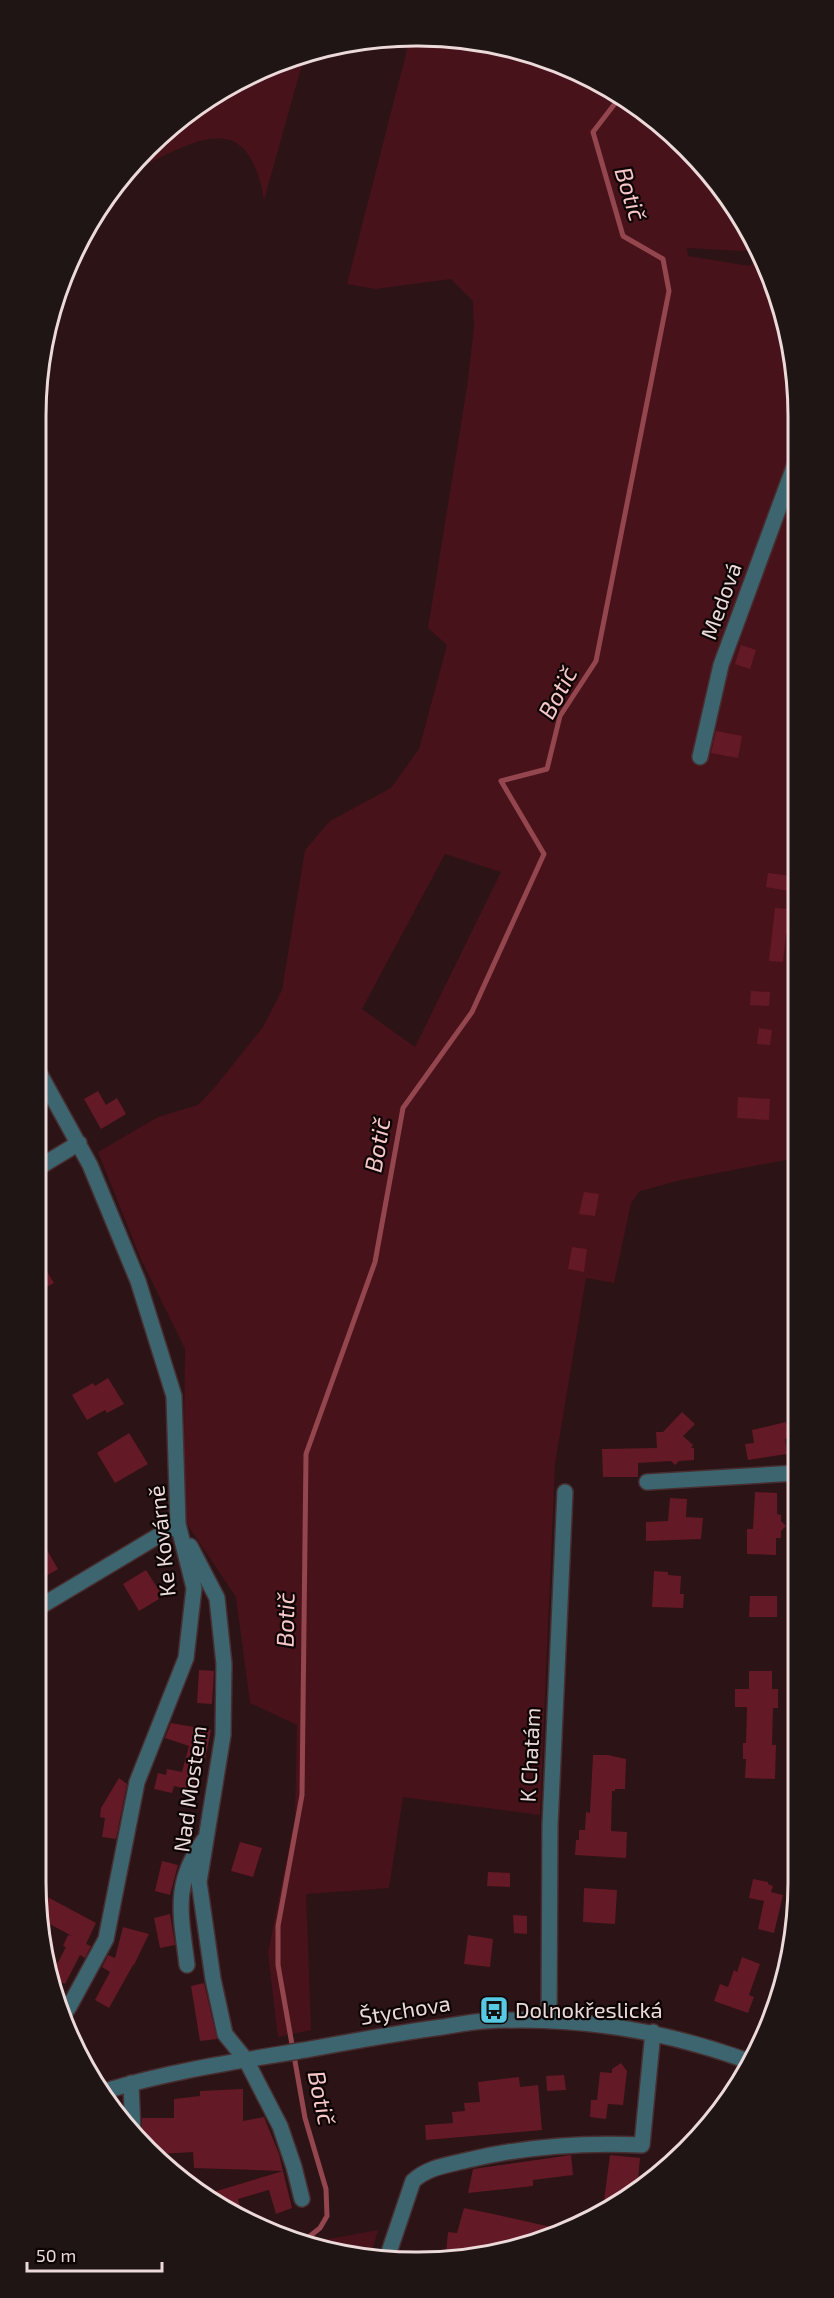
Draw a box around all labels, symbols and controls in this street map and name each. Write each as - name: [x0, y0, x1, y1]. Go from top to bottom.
- water label: Botič: [610, 163, 653, 224]
- street label: Medová: [694, 559, 746, 643]
- water label: Botič: [531, 661, 583, 723]
- water label: Botič: [357, 1115, 396, 1174]
- street label: Ke Kovárně: [142, 1484, 180, 1598]
- water label: Botič: [270, 1592, 299, 1648]
- street label: K Chatám: [514, 1707, 544, 1803]
- street label: Nad Mostem: [167, 1724, 211, 1854]
- street label: Štychova: [358, 1989, 452, 2029]
- bus stop icon: Dolnokřeslická: [478, 1994, 510, 2026]
- place label: Dolnokřeslická: [515, 1996, 663, 2022]
- water label: Botič: [303, 2068, 342, 2128]
- scale bar: [27, 2235, 162, 2273]
- text: 50 m: [36, 2244, 76, 2266]

